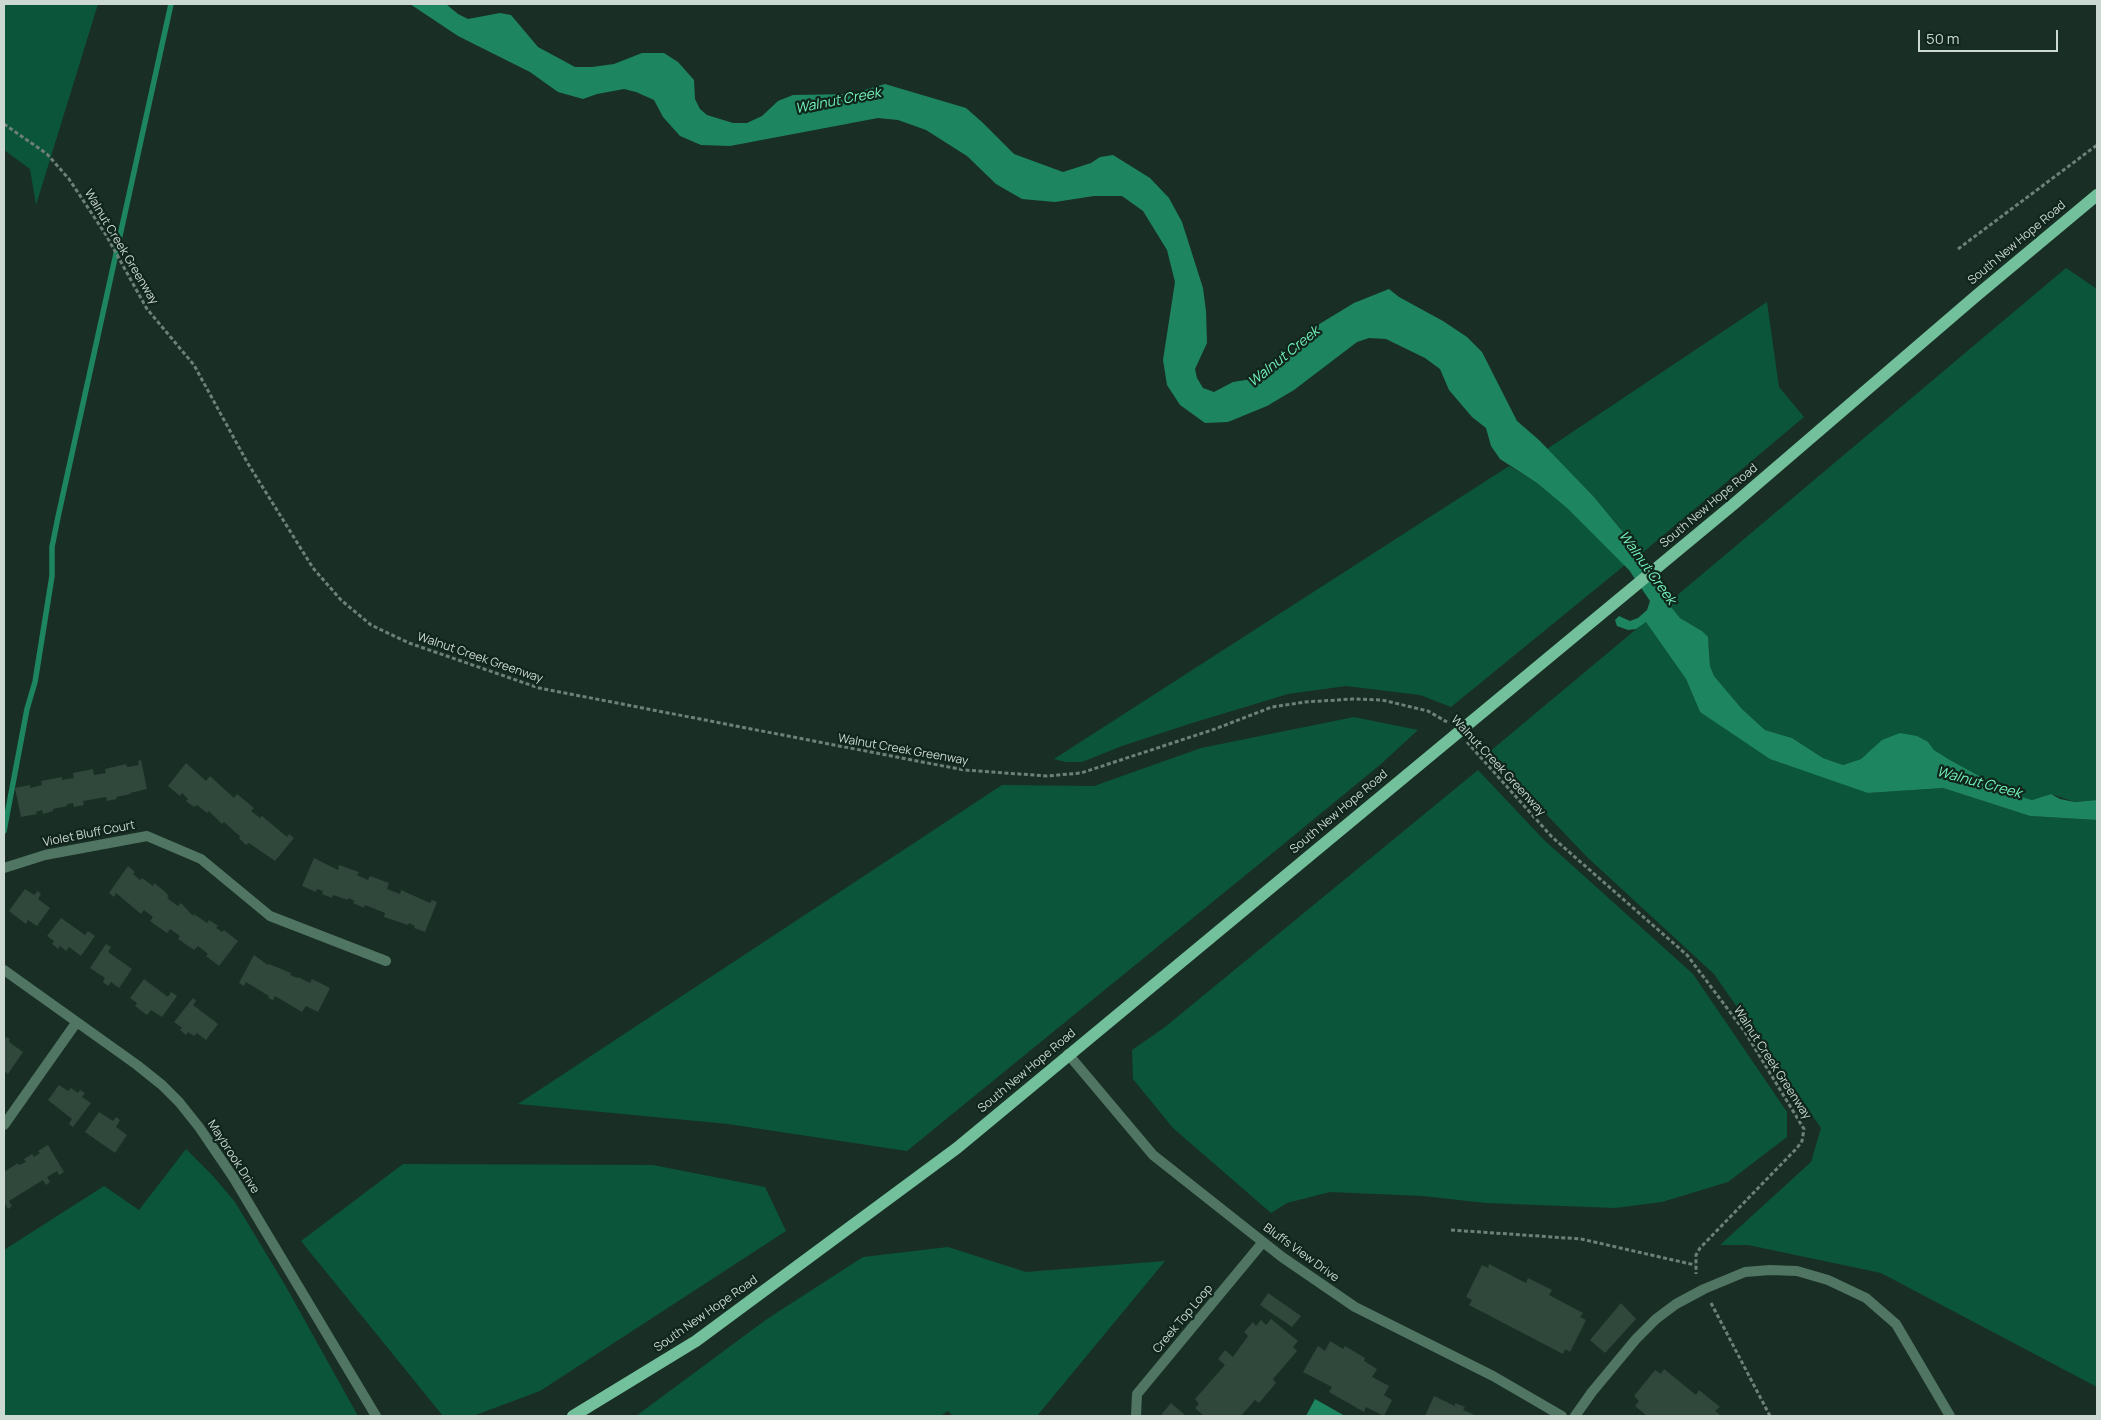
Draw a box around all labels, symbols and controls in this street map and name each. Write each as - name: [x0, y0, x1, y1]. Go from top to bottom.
- scale bar: [1921, 20, 2061, 52]
- text: 50 m: [1926, 28, 1960, 49]
- water label: Walnut Creek: [794, 84, 882, 118]
- street label: Walnut Creek Greenway: [81, 187, 161, 307]
- street label: South New Hope Road: [1965, 198, 2069, 288]
- water label: Walnut Creek: [1245, 323, 1323, 391]
- street label: South New Hope Road: [1657, 461, 1761, 551]
- water label: Walnut Creek: [1615, 528, 1679, 608]
- street label: Walnut Creek Greenway: [415, 630, 545, 686]
- street label: Walnut Creek Greenway: [1448, 713, 1548, 819]
- street label: Walnut Creek Greenway: [837, 731, 969, 769]
- water label: Walnut Creek: [1935, 764, 2023, 802]
- street label: South New Hope Road: [1287, 767, 1391, 857]
- street label: Violet Bluff Court: [42, 818, 136, 850]
- street label: Walnut Creek Greenway: [1730, 1004, 1814, 1122]
- street label: South New Hope Road: [975, 1026, 1079, 1116]
- street label: Maybrook Drive: [204, 1118, 262, 1196]
- street label: Bluffs View Drive: [1260, 1221, 1342, 1285]
- street label: South New Hope Road: [652, 1273, 760, 1355]
- street label: Creek Top Loop: [1150, 1282, 1216, 1356]

